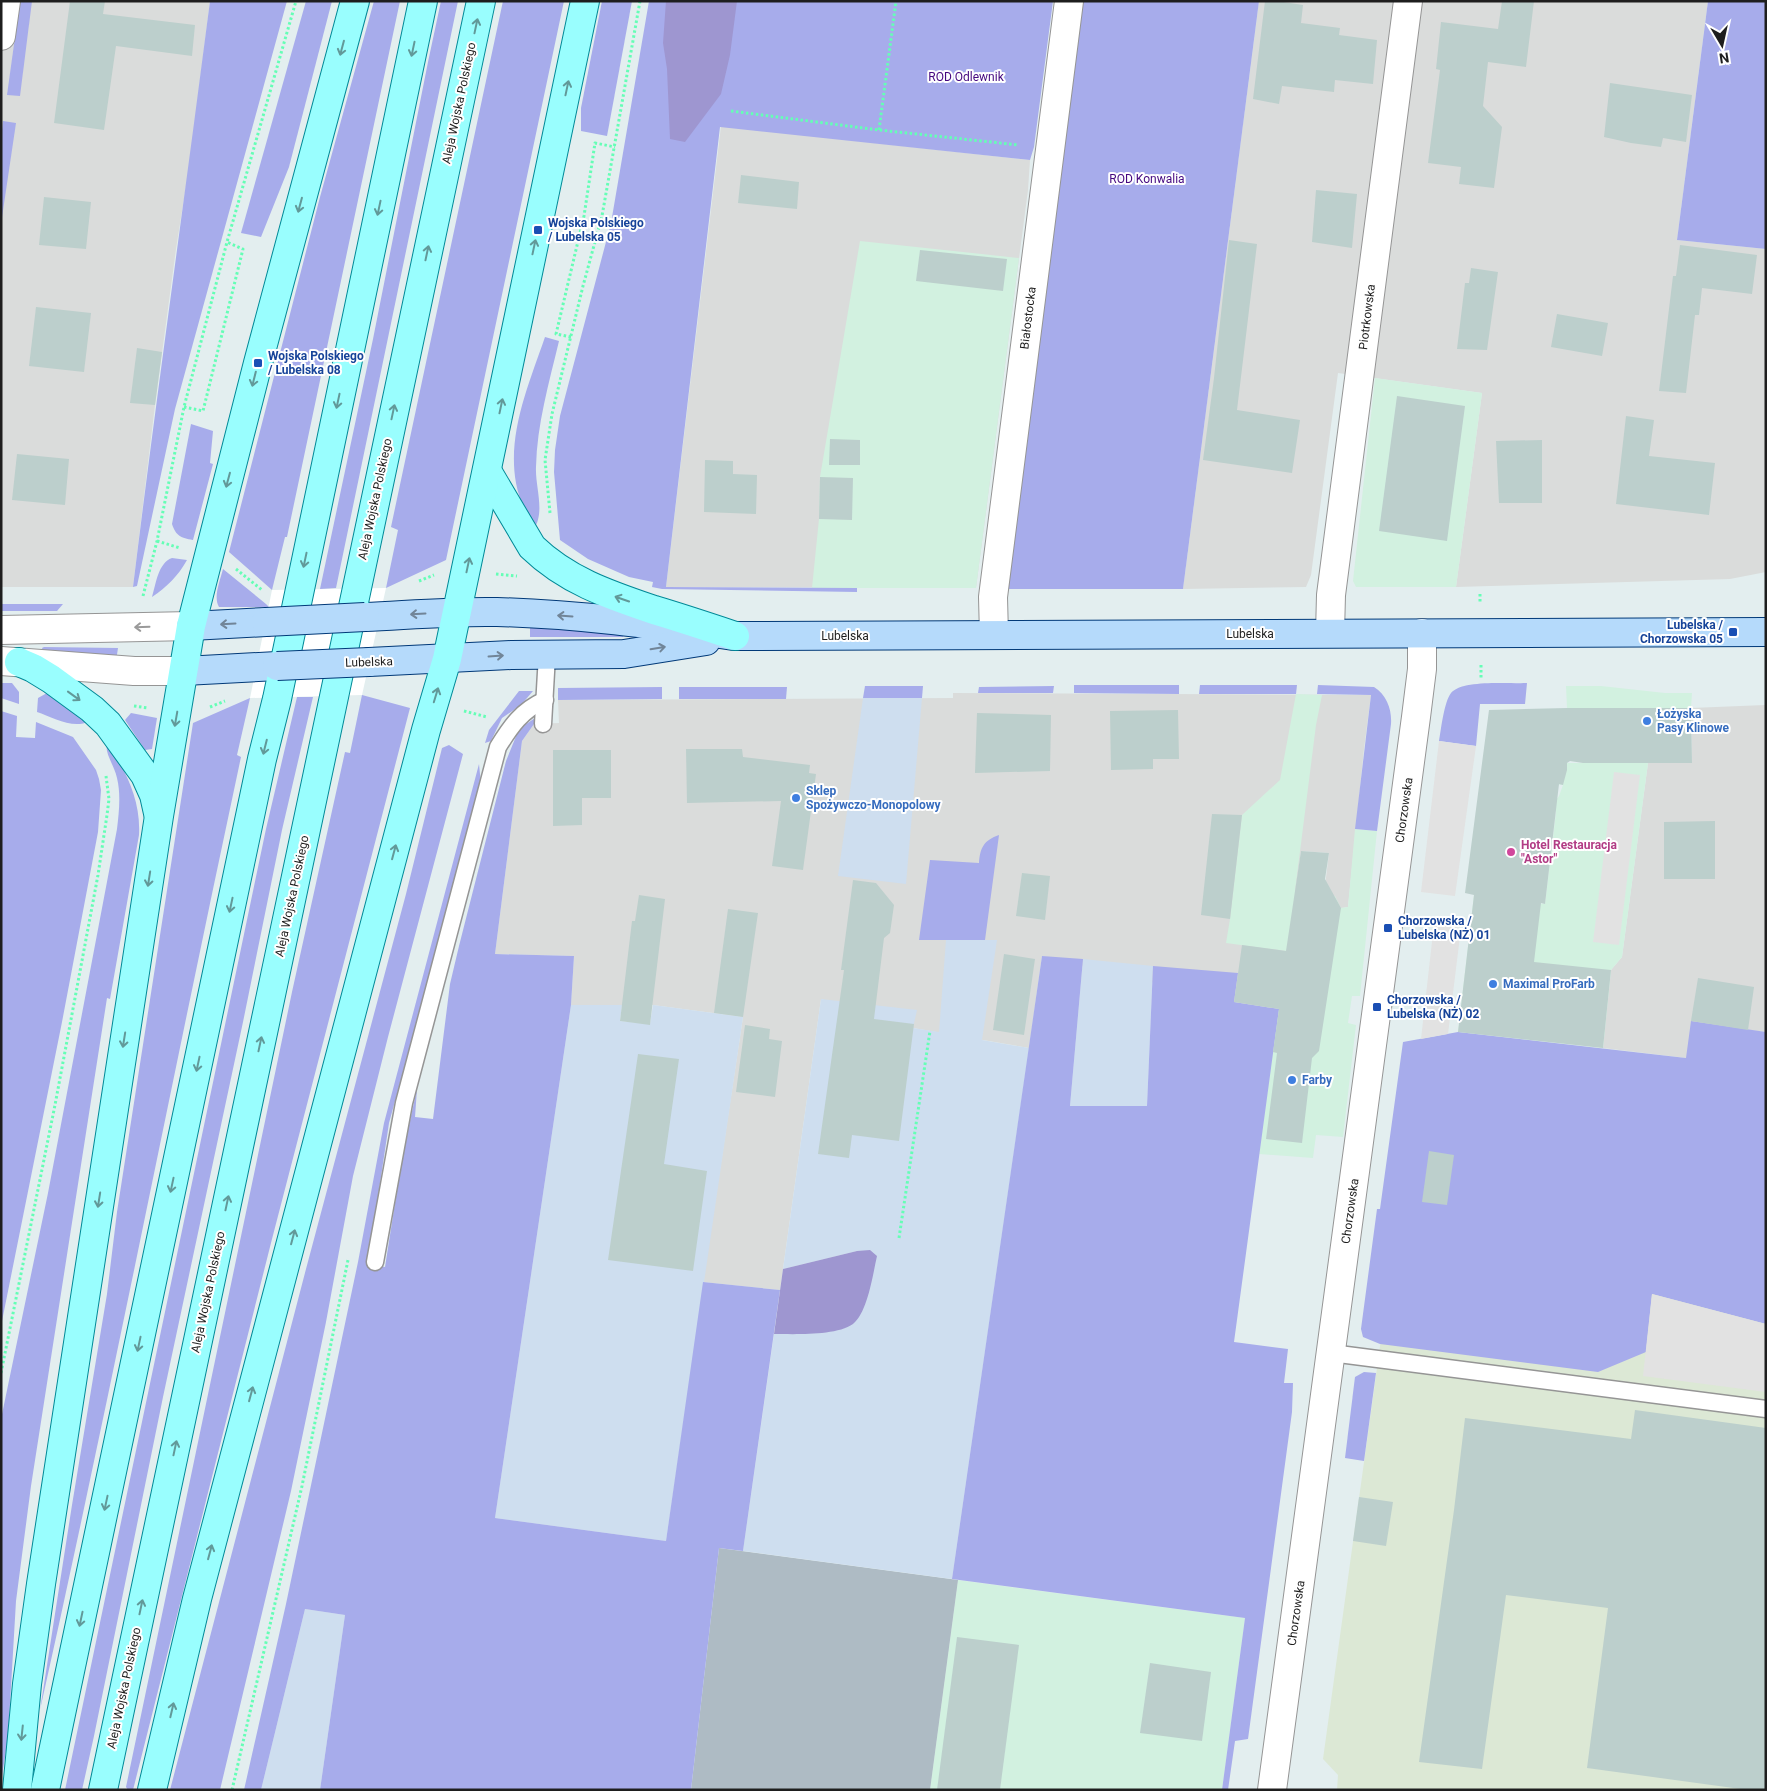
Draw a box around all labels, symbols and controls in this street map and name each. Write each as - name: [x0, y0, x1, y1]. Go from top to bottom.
- one-way arrow: [471, 18, 481, 34]
- north arrow: [1697, 20, 1747, 70]
- one-way arrow: [337, 40, 347, 56]
- one-way arrow: [407, 41, 417, 57]
- street label: Aleja Wojska Polskiego: [439, 41, 479, 165]
- text: N: [1718, 49, 1730, 67]
- park label: ROD Odlewnik: [928, 70, 1005, 84]
- one-way arrow: [563, 80, 573, 96]
- park label: ROD Konwalia: [1109, 172, 1185, 186]
- one-way arrow: [295, 197, 305, 213]
- one-way arrow: [374, 200, 383, 216]
- place label: Wojska Polskiego / Lubelska 05: [547, 216, 644, 244]
- marker: Wojska Polskiego / Lubelska 05: [532, 224, 544, 236]
- one-way arrow: [530, 239, 540, 255]
- one-way arrow: [423, 245, 432, 261]
- street label: Piotrkowska: [1356, 283, 1378, 351]
- street label: Białostocka: [1017, 286, 1039, 350]
- place label: Wojska Polskiego / Lubelska 08: [267, 349, 364, 377]
- marker: Wojska Polskiego / Lubelska 08: [252, 357, 264, 369]
- one-way arrow: [249, 371, 258, 387]
- one-way arrow: [333, 393, 342, 409]
- one-way arrow: [497, 398, 506, 414]
- one-way arrow: [389, 404, 399, 420]
- street label: Aleja Wojska Polskiego: [355, 437, 395, 561]
- one-way arrow: [223, 472, 232, 488]
- one-way arrow: [300, 552, 309, 568]
- one-way arrow: [464, 557, 473, 573]
- one-way arrow: [615, 594, 630, 603]
- one-way arrow: [411, 610, 427, 619]
- one-way arrow: [557, 612, 573, 621]
- place label: Lubelska / Chorzowska 05: [1640, 618, 1724, 646]
- one-way arrow: [221, 619, 237, 628]
- one-way arrow: [135, 622, 151, 632]
- marker: Lubelska / Chorzowska 05: [1727, 626, 1739, 638]
- street label: Lubelska: [1226, 627, 1274, 641]
- street label: Lubelska: [821, 629, 869, 643]
- one-way arrow: [649, 643, 665, 653]
- one-way arrow: [487, 652, 503, 661]
- street label: Lubelska: [345, 654, 393, 670]
- one-way arrow: [431, 687, 441, 703]
- one-way arrow: [67, 691, 81, 702]
- place label: Łożyska Pasy Klinowe: [1657, 707, 1730, 735]
- one-way arrow: [170, 711, 180, 727]
- marker: Łożyska Pasy Klinowe: [1641, 715, 1653, 727]
- one-way arrow: [260, 738, 269, 754]
- street label: Chorzowska: [1392, 776, 1416, 844]
- place label: Sklep Spożywczo-Monopolowy: [806, 784, 942, 812]
- marker: Sklep Spożywczo-Monopolowy: [790, 792, 802, 804]
- street label: Aleja Wojska Polskiego: [272, 834, 312, 958]
- place label: Hotel Restauracja "Astor": [1521, 838, 1617, 866]
- one-way arrow: [390, 844, 399, 860]
- marker: Hotel Restauracja "Astor": [1505, 846, 1517, 858]
- one-way arrow: [144, 871, 154, 887]
- one-way arrow: [226, 897, 236, 913]
- place label: Chorzowska / Lubelska (NŻ) 01: [1398, 914, 1490, 942]
- marker: Chorzowska / Lubelska (NŻ) 01: [1382, 922, 1394, 934]
- place label: Maximal ProFarb: [1503, 977, 1595, 991]
- marker: Maximal ProFarb: [1487, 978, 1499, 990]
- place label: Chorzowska / Lubelska (NŻ) 02: [1387, 993, 1479, 1021]
- marker: Chorzowska / Lubelska (NŻ) 02: [1371, 1001, 1383, 1013]
- one-way arrow: [119, 1031, 129, 1047]
- one-way arrow: [256, 1037, 266, 1053]
- one-way arrow: [193, 1056, 202, 1072]
- place label: Farby: [1302, 1073, 1333, 1087]
- marker: Farby: [1286, 1074, 1298, 1086]
- one-way arrow: [167, 1177, 177, 1193]
- street label: Chorzowska: [1338, 1177, 1362, 1245]
- one-way arrow: [94, 1192, 104, 1208]
- one-way arrow: [223, 1196, 232, 1212]
- street label: Aleja Wojska Polskiego: [188, 1230, 228, 1354]
- one-way arrow: [288, 1230, 298, 1246]
- one-way arrow: [134, 1336, 143, 1352]
- one-way arrow: [247, 1387, 256, 1403]
- one-way arrow: [171, 1440, 180, 1456]
- one-way arrow: [101, 1495, 110, 1511]
- one-way arrow: [205, 1544, 215, 1560]
- street label: Chorzowska: [1284, 1579, 1308, 1647]
- one-way arrow: [137, 1599, 146, 1615]
- one-way arrow: [76, 1610, 86, 1626]
- street label: Aleja Wojska Polskiego: [104, 1626, 144, 1750]
- one-way arrow: [168, 1702, 177, 1718]
- one-way arrow: [17, 1725, 27, 1741]

